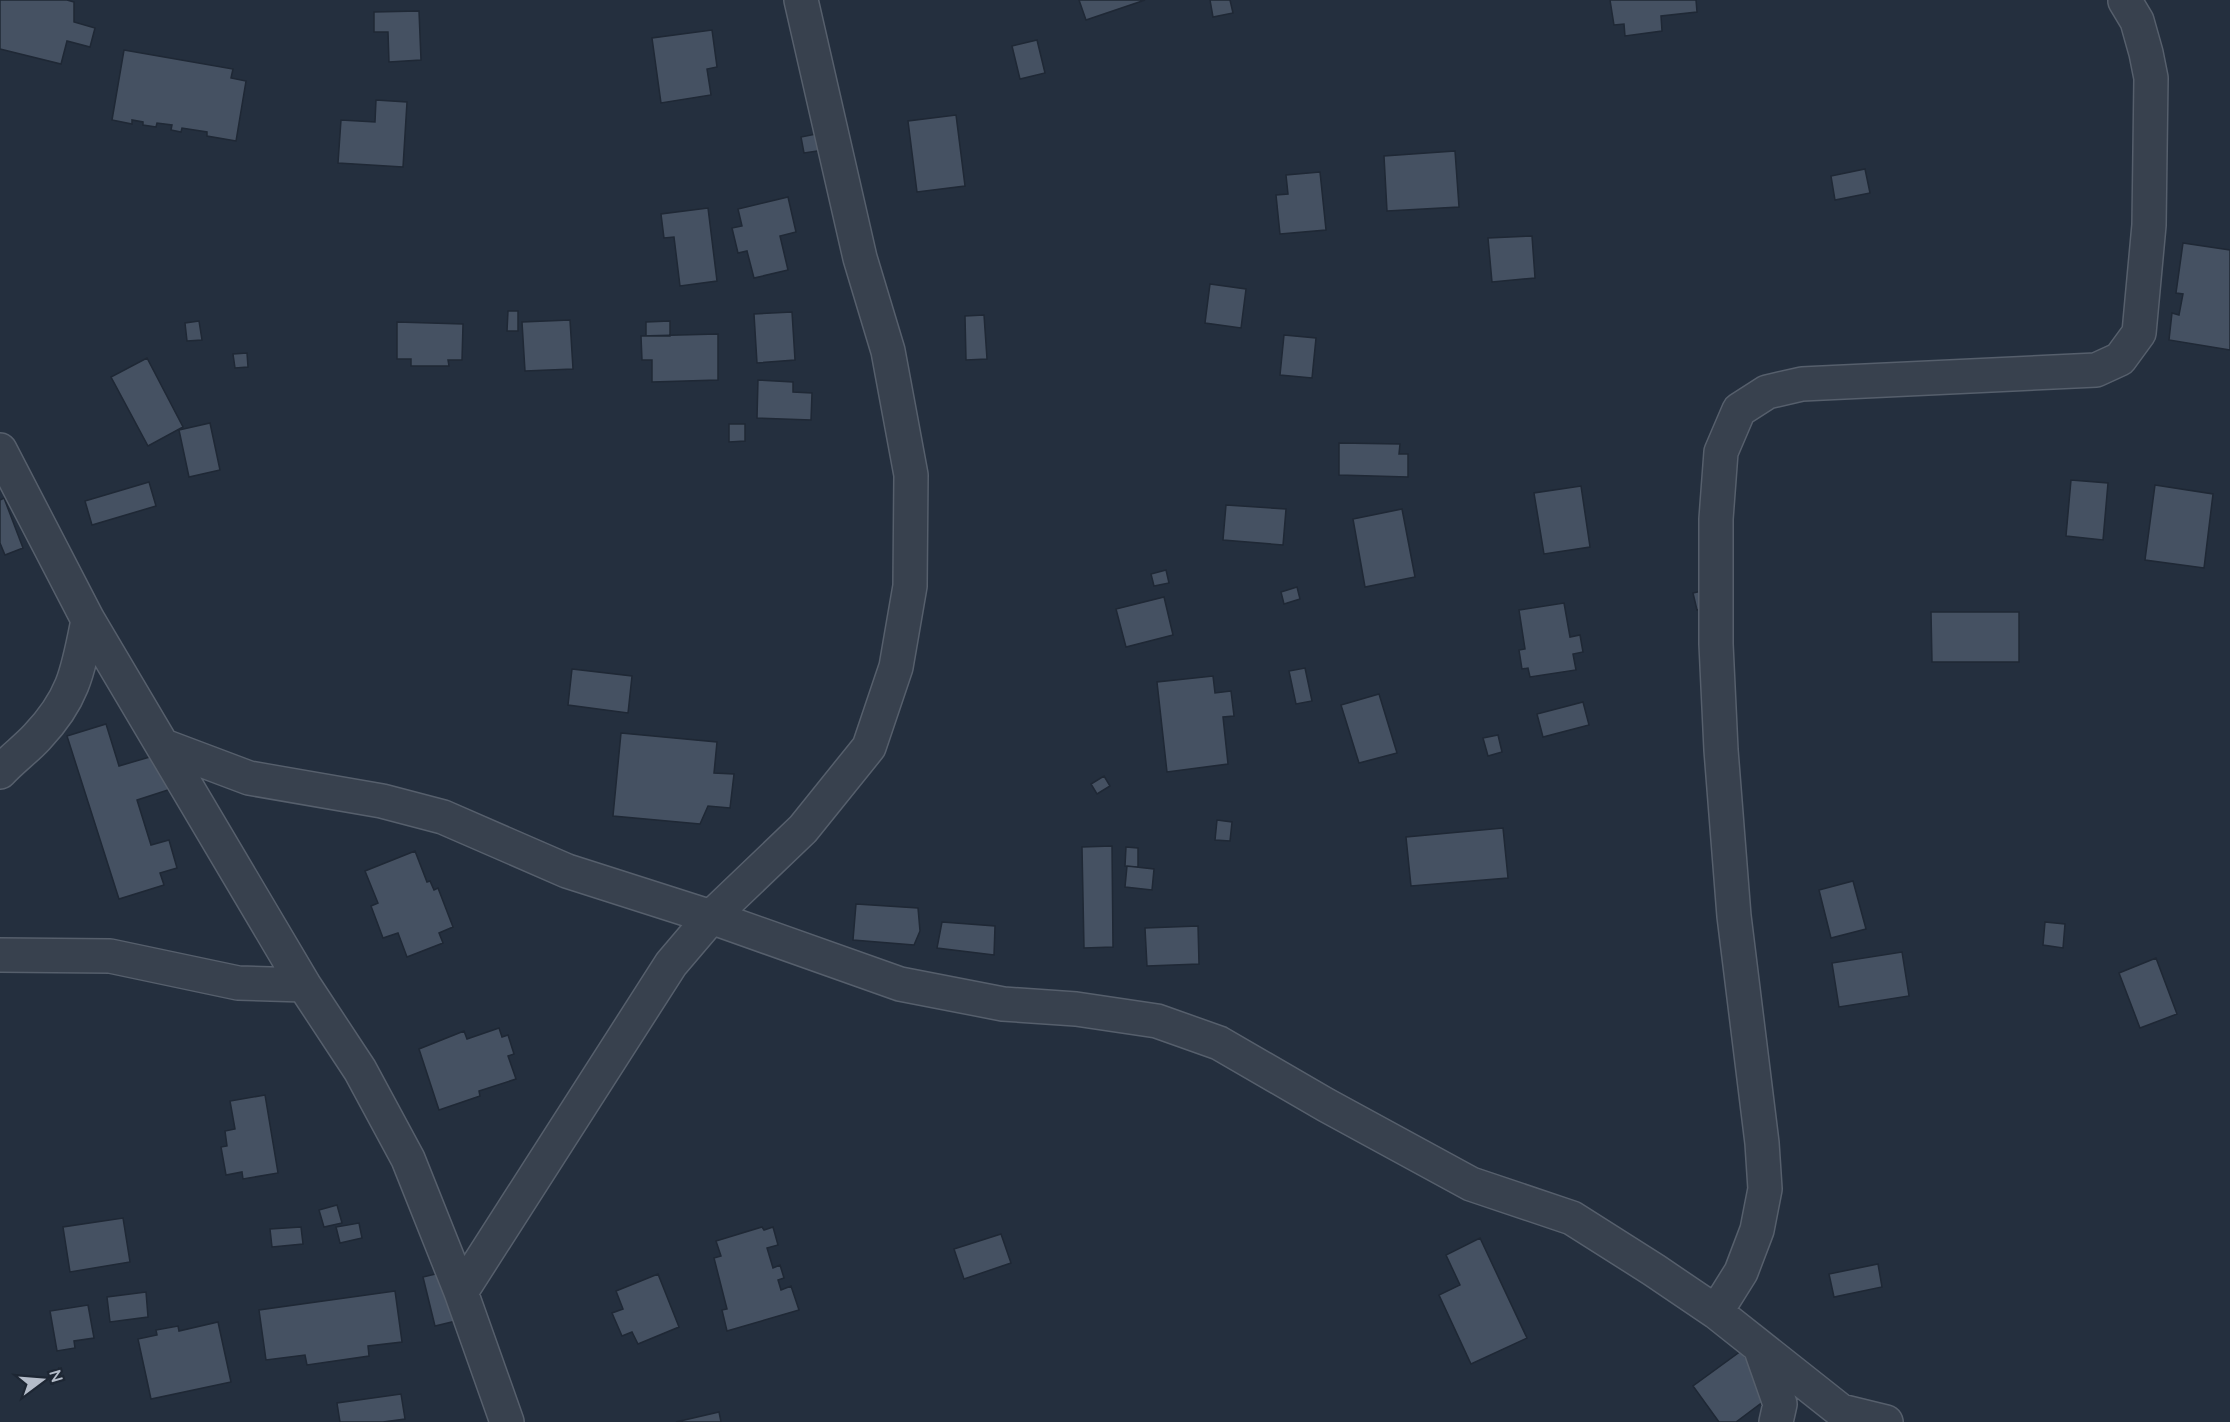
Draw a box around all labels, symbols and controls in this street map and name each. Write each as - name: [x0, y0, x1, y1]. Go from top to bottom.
- north arrow: [12, 1350, 72, 1410]
- text: N: [45, 1367, 68, 1384]

